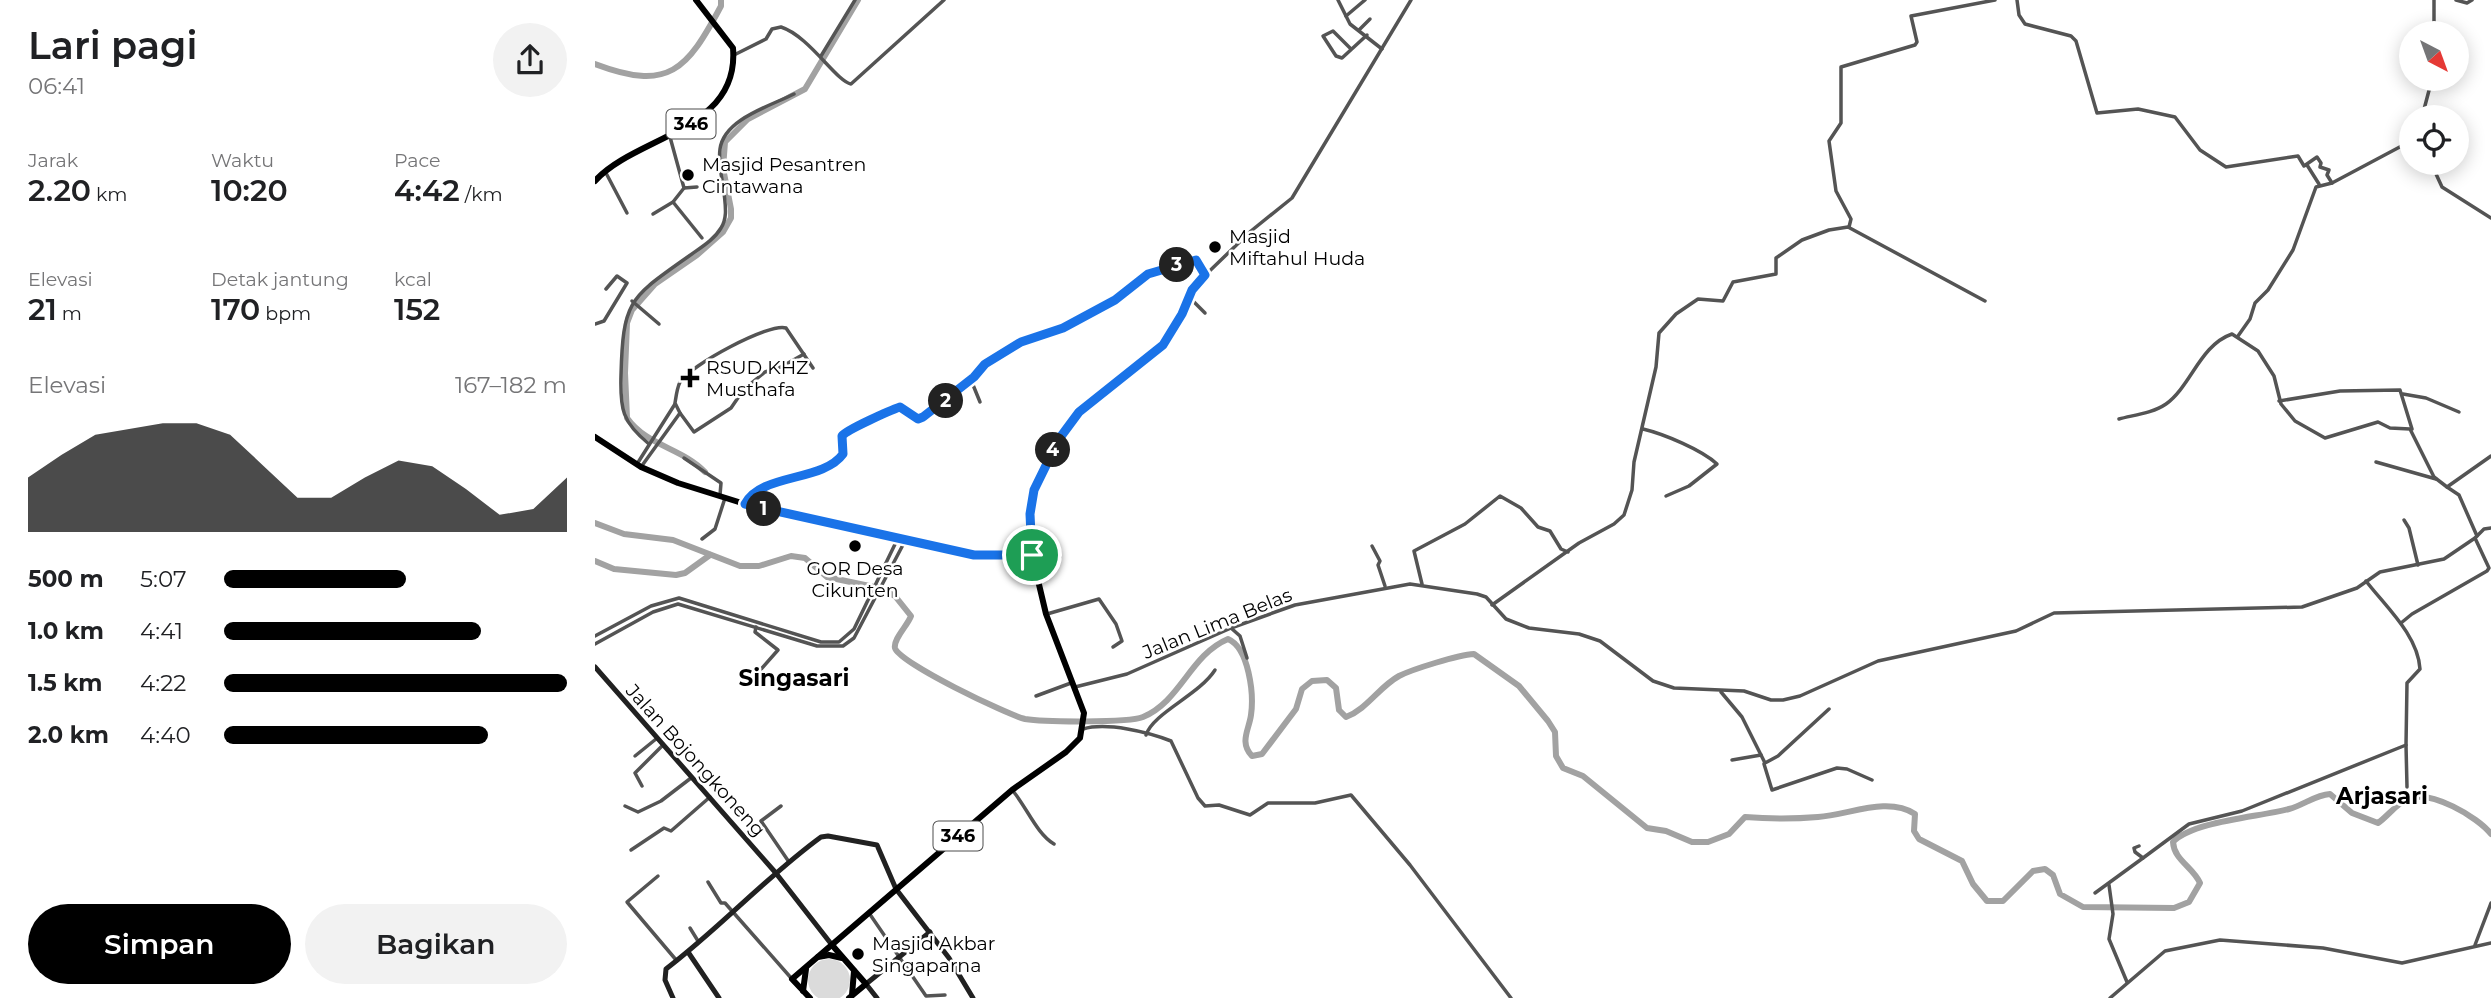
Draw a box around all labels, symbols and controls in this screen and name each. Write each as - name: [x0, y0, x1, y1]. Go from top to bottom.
- north arrow: [2399, 21, 2469, 91]
- map controls: [2399, 21, 2469, 175]
- text: Lari pagi: [28, 22, 197, 69]
- button: share: [493, 23, 567, 97]
- text: 06:41: [28, 72, 85, 100]
- button: locate: [2399, 105, 2469, 175]
- road number: 346: [667, 110, 715, 139]
- text: Jarak: [28, 149, 78, 172]
- text: Waktu: [211, 149, 274, 172]
- text: Pace: [394, 149, 441, 172]
- place label: Masjid Pesantren Cintawana: [702, 153, 866, 198]
- marker: Masjid Pesantren Cintawana: [680, 167, 696, 183]
- text: 2.20: [28, 172, 91, 209]
- text: 10:20: [211, 172, 288, 209]
- text: 4:42: [394, 172, 460, 209]
- text: km: [91, 183, 127, 206]
- text: /km: [460, 183, 503, 206]
- place label: Masjid Miftahul Huda: [1229, 225, 1365, 270]
- marker: Masjid Miftahul Huda: [1207, 239, 1223, 255]
- pin: 3: [1159, 247, 1195, 282]
- text: 3: [1171, 253, 1182, 276]
- text: Elevasi: [28, 268, 93, 291]
- text: Detak jantung: [211, 268, 349, 291]
- text: kcal: [394, 268, 432, 291]
- text: 21: [28, 291, 57, 328]
- text: 170: [211, 291, 260, 328]
- text: 152: [394, 291, 440, 328]
- text: m: [57, 302, 82, 325]
- text: bpm: [260, 302, 311, 325]
- place label: RSUD KHZ Musthafa: [706, 356, 808, 401]
- marker: RSUD KHZ Musthafa: [680, 368, 700, 388]
- text: Elevasi: [28, 371, 106, 399]
- text: 167–182 m: [455, 371, 567, 399]
- pin: 2: [929, 384, 963, 418]
- text: 2: [940, 389, 951, 412]
- pin: 4: [1035, 433, 1071, 468]
- text: 4: [1046, 438, 1059, 461]
- pin: 1: [747, 491, 781, 526]
- text: 1: [760, 497, 767, 520]
- pin: [1002, 525, 1062, 585]
- icon: arrive: [1013, 536, 1051, 574]
- marker: GOR Desa Cikunten: [847, 538, 863, 554]
- place label: GOR Desa Cikunten: [807, 557, 904, 602]
- text: 500 m: [28, 565, 104, 593]
- text: 5:07: [140, 565, 187, 593]
- street label: Jalan Lima Belas: [1138, 583, 1295, 664]
- text: 1.0 km: [28, 617, 104, 645]
- text: 4:41: [140, 617, 183, 645]
- district label: Singasari: [738, 664, 850, 692]
- text: 1.5 km: [28, 669, 102, 697]
- text: 4:22: [140, 669, 186, 697]
- street label: Jalan Bojongkoneng: [620, 679, 770, 841]
- text: 2.0 km: [28, 721, 109, 749]
- text: 4:40: [140, 721, 191, 749]
- district label: Arjasari: [2335, 782, 2428, 810]
- road number: 346: [933, 822, 983, 850]
- button: Simpan: [28, 904, 291, 984]
- button: Bagikan: [305, 904, 567, 984]
- place label: Masjid Akbar Singaparna: [872, 932, 995, 977]
- marker: Masjid Akbar Singaparna: [850, 946, 866, 962]

